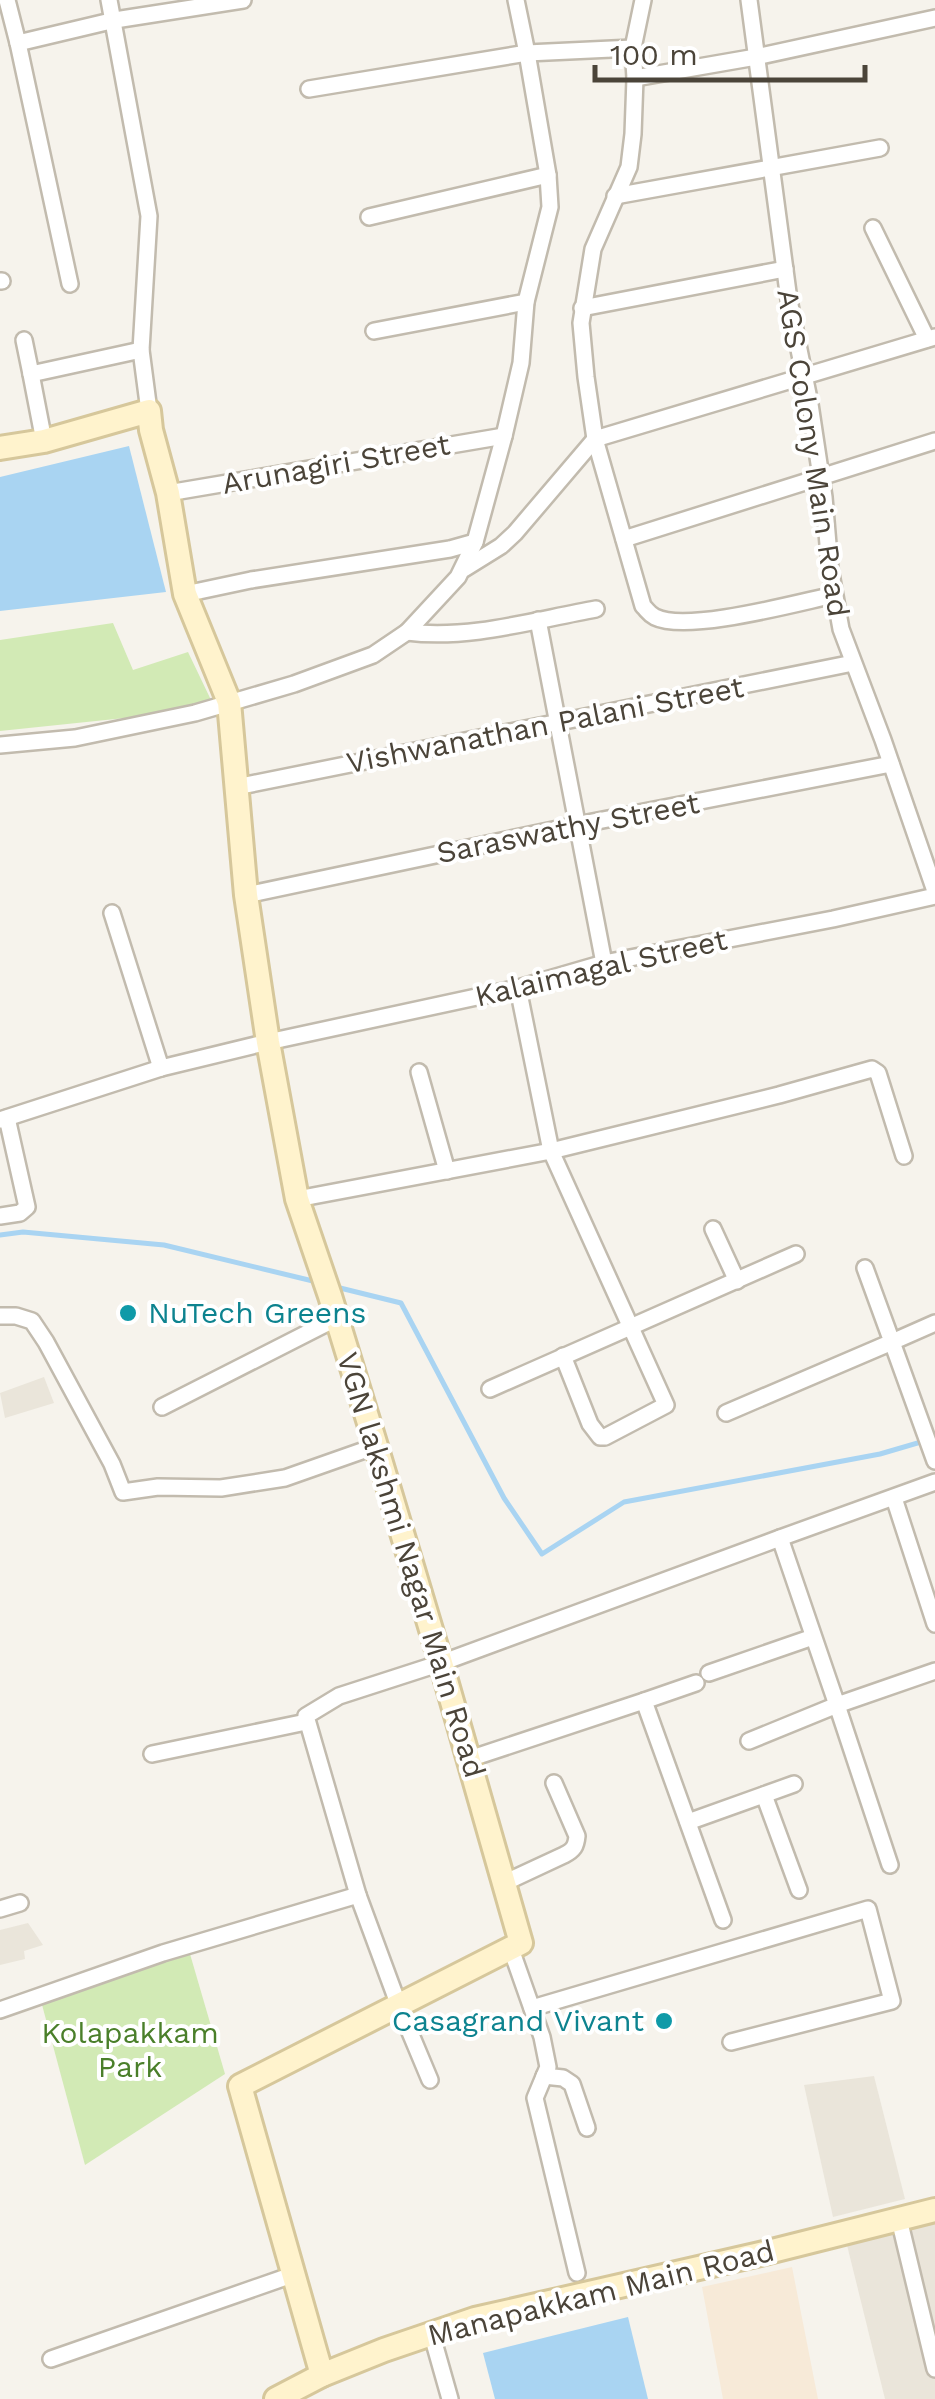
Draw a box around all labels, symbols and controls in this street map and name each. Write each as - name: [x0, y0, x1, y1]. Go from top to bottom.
- scale bar: [595, 20, 865, 82]
- text: 100 m: [610, 37, 698, 72]
- street label: AGS Colony Main Road: [770, 286, 857, 619]
- street label: Arunagiri Street: [219, 426, 453, 501]
- street label: Vishwanathan Palani Street: [343, 669, 747, 780]
- street label: Saraswathy Street: [434, 785, 703, 870]
- street label: Kalaimagal Street: [471, 921, 731, 1014]
- place label: NuTech Greens: [148, 1295, 366, 1330]
- marker: NuTech Greens: [117, 1302, 139, 1324]
- street label: VGN lakshmi Nagar Main Road: [330, 1348, 493, 1782]
- place label: Casagrand Vivant: [392, 2003, 644, 2038]
- marker: Casagrand Vivant: [653, 2010, 675, 2032]
- park label: Kolapakkam Park: [41, 2015, 219, 2084]
- street label: Manapakkam Main Road: [424, 2233, 778, 2353]

